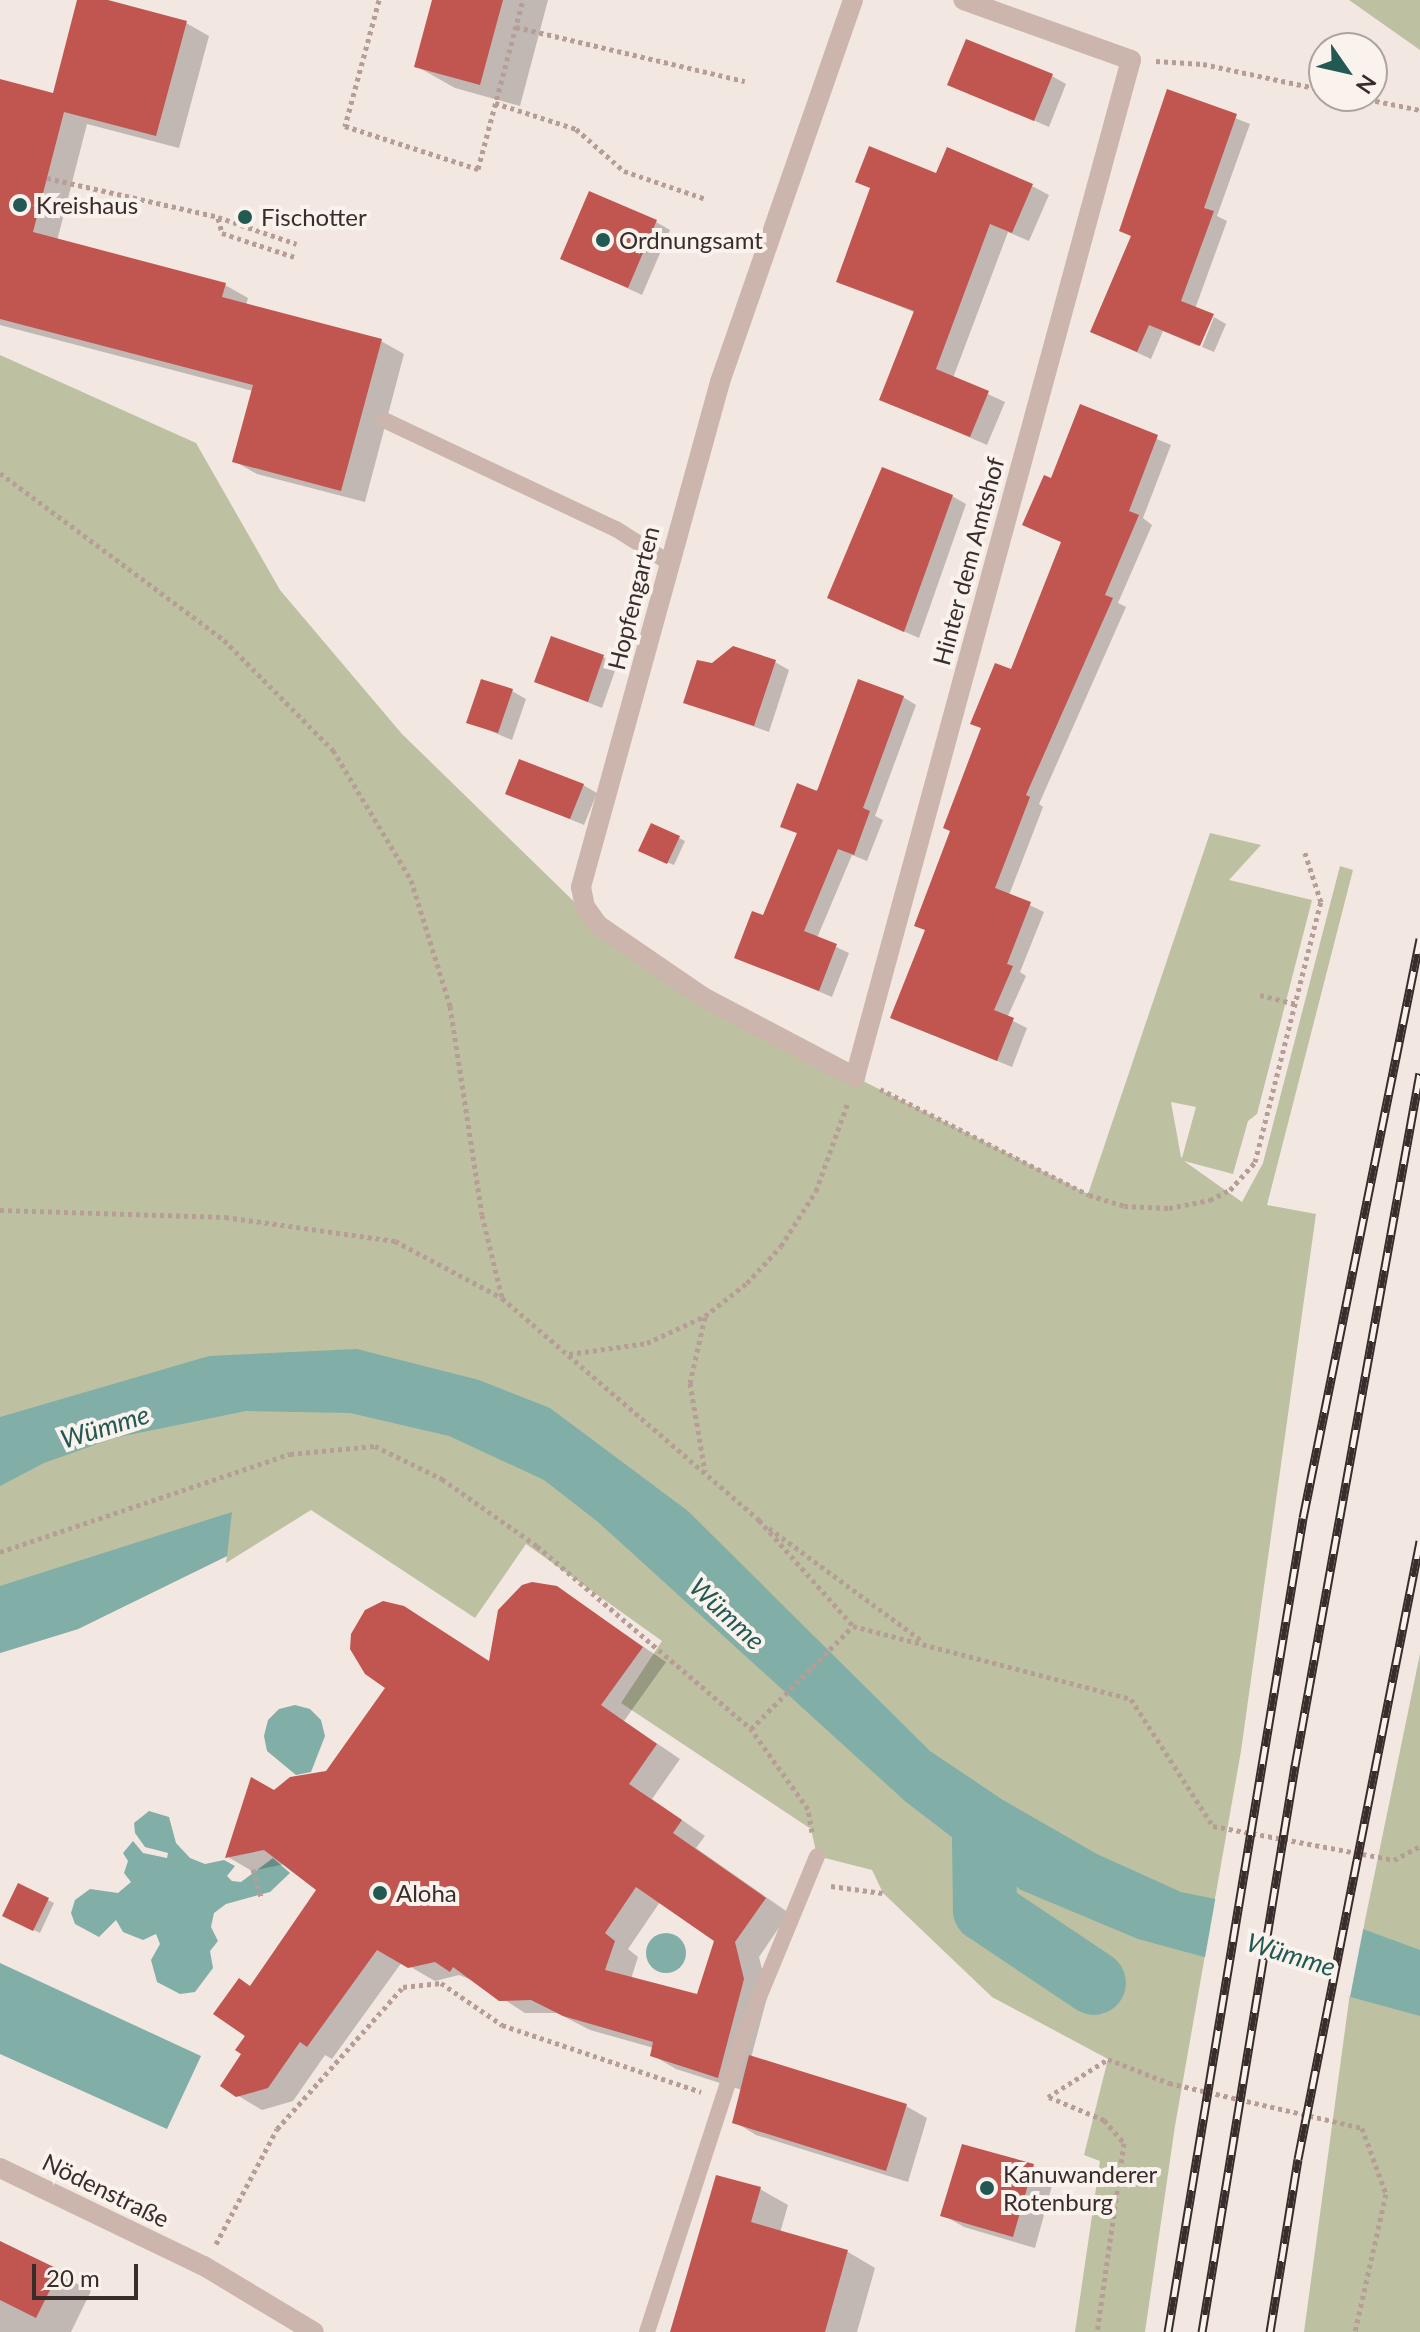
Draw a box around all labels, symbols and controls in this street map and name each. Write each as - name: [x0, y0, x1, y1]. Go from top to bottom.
- north arrow: [1308, 32, 1388, 112]
- text: N: [1351, 70, 1383, 99]
- place label: Kreishaus: [36, 191, 138, 219]
- marker: Kreishaus: [11, 196, 29, 214]
- place label: Fischotter: [261, 203, 367, 231]
- marker: Fischotter: [236, 208, 254, 226]
- place label: Ordnungsamt: [619, 226, 763, 254]
- marker: Ordnungsamt: [594, 231, 612, 249]
- street label: Hinter dem Amtshof: [926, 453, 1010, 669]
- street label: Hopfengarten: [601, 523, 665, 673]
- water label: Wümme: [57, 1399, 153, 1455]
- water label: Wümme: [683, 1572, 771, 1656]
- place label: Aloha: [396, 1879, 457, 1907]
- marker: Aloha: [371, 1884, 389, 1902]
- water label: Wümme: [1243, 1927, 1339, 1983]
- street label: Nödenstraße: [38, 2147, 174, 2233]
- place label: Kanuwanderer Rotenburg: [1003, 2160, 1157, 2216]
- marker: Kanuwanderer Rotenburg: [978, 2179, 996, 2197]
- scale bar: [36, 2248, 142, 2298]
- text: 20 m: [46, 2263, 100, 2292]

